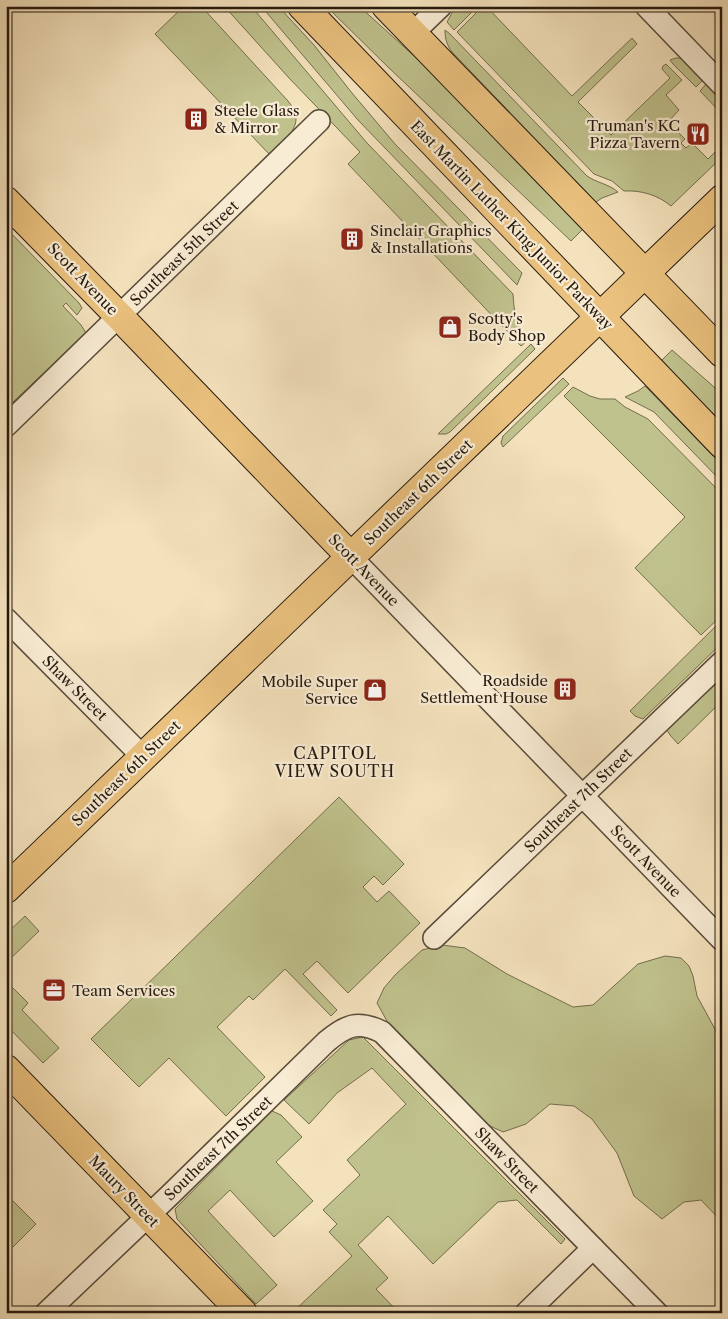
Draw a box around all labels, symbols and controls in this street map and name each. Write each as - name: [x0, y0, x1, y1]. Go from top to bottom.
- place label: Steele Glass & Mirror: [214, 101, 299, 137]
- building icon: Steele Glass & Mirror: [183, 106, 209, 132]
- street label: East Martin Luther King Junior Parkway: [407, 116, 618, 334]
- place label: Truman's KC Pizza Tavern: [587, 116, 681, 152]
- restaurant icon: Truman's KC Pizza Tavern: [685, 121, 711, 147]
- street label: Southeast 5th Street: [126, 196, 243, 310]
- place label: Sinclair Graphics & Installations: [370, 221, 492, 257]
- building icon: Sinclair Graphics & Installations: [339, 226, 365, 252]
- street label: Scott Avenue: [44, 239, 122, 319]
- place label: Scotty's Body Shop: [468, 309, 545, 345]
- shop icon: Scotty's Body Shop: [437, 314, 463, 340]
- street label: Southeast 6th Street: [360, 435, 477, 549]
- street label: Scott Avenue: [325, 530, 403, 610]
- street label: Shaw Street: [38, 651, 112, 725]
- place label: Roadside Settlement House: [420, 671, 548, 707]
- place label: Mobile Super Service: [261, 672, 359, 708]
- building icon: Roadside Settlement House: [552, 676, 578, 702]
- shop icon: Mobile Super Service: [362, 677, 388, 703]
- street label: Southeast 6th Street: [68, 716, 185, 830]
- district label: CAPITOL VIEW SOUTH: [274, 743, 395, 781]
- street label: Southeast 7th Street: [520, 743, 636, 856]
- street label: Scott Avenue: [607, 821, 685, 901]
- office icon: Team Services: [41, 977, 67, 1003]
- place label: Team Services: [72, 981, 175, 1000]
- street label: Southeast 7th Street: [160, 1091, 276, 1204]
- street label: Shaw Street: [471, 1123, 544, 1197]
- street label: Maury Street: [85, 1151, 164, 1232]

